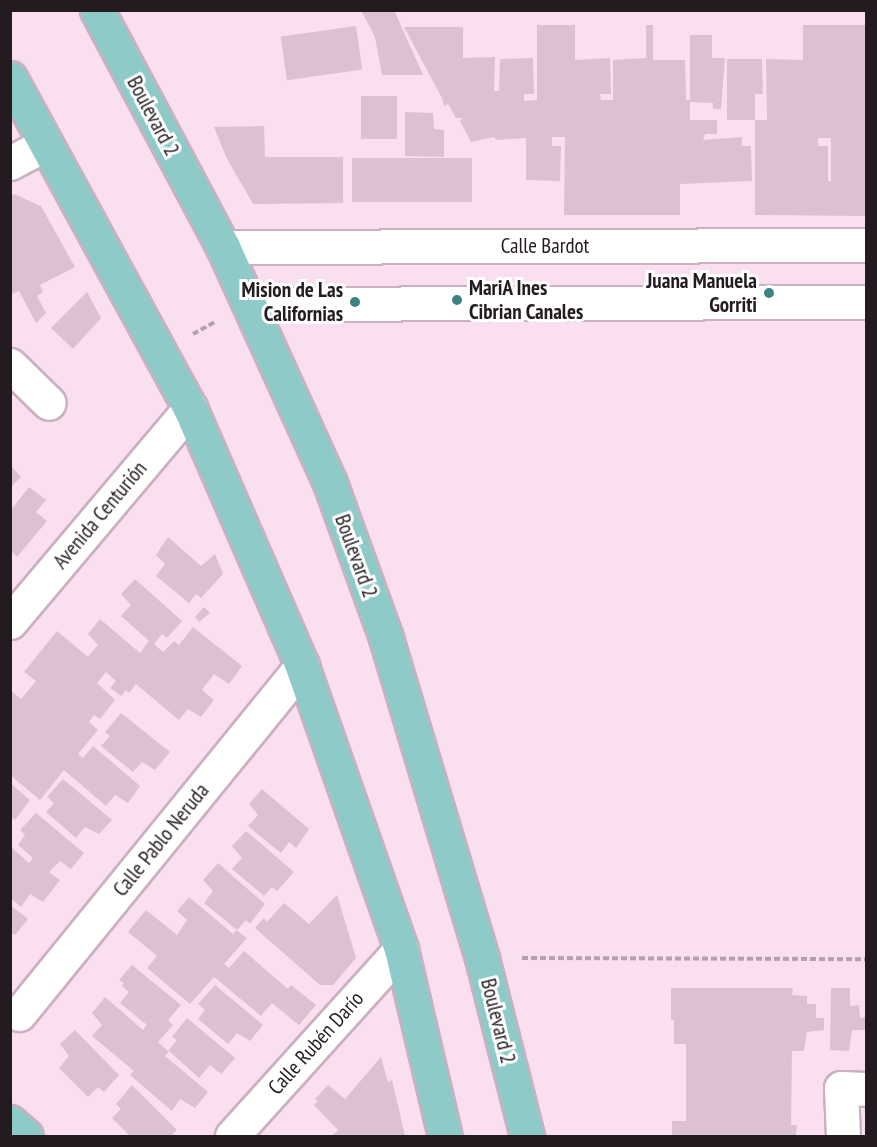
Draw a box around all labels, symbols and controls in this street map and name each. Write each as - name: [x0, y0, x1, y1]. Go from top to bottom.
- street label: Boulevard 2: [122, 72, 184, 160]
- street label: Calle Bardot: [501, 233, 589, 259]
- place label: Juana Manuela Gorriti: [646, 268, 757, 318]
- place label: MariA Ines Cibrian Canales: [469, 275, 584, 325]
- place label: Mision de Las Californias: [242, 277, 343, 327]
- marker: Juana Manuela Gorriti: [762, 286, 776, 300]
- marker: MariA Ines Cibrian Canales: [450, 293, 464, 307]
- marker: Mision de Las Californias: [348, 295, 362, 309]
- street label: Avenida Centurión: [48, 456, 152, 574]
- street label: Boulevard 2: [329, 511, 383, 601]
- street label: Calle Pablo Neruda: [108, 779, 214, 901]
- street label: Boulevard 2: [475, 976, 521, 1066]
- street label: Calle Rubén Darío: [263, 986, 369, 1100]

